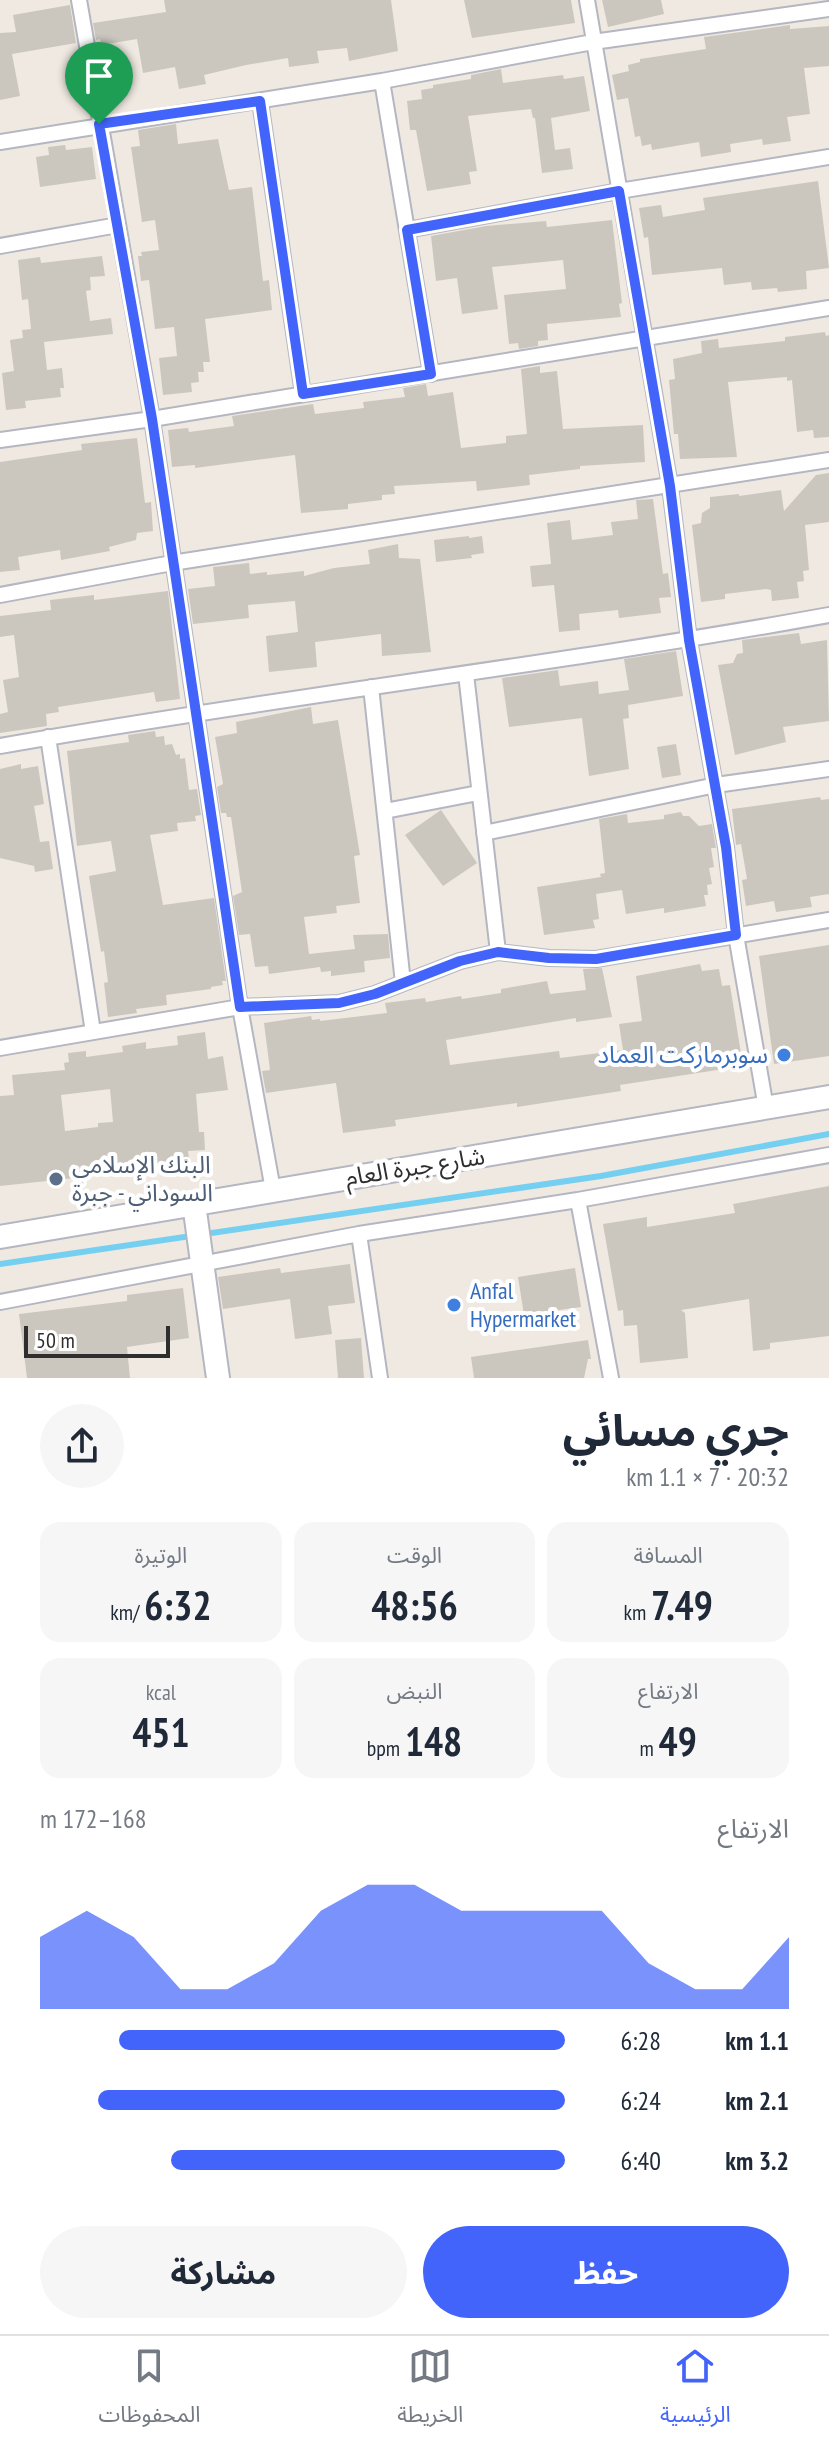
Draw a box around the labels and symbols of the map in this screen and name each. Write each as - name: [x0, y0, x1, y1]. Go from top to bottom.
- pin: [65, 42, 133, 124]
- place label: سوبرماركت العماد: [597, 1039, 768, 1070]
- marker: سوبرماركت العماد: [775, 1046, 793, 1064]
- street label: شارع جبرة العام: [343, 1140, 487, 1196]
- place label: البنك الإسلامي السوداني - جبرة: [72, 1149, 213, 1212]
- marker: البنك الإسلامي السوداني - جبرة: [47, 1170, 65, 1188]
- place label: Anfal Hypermarket: [470, 1275, 577, 1334]
- marker: Anfal Hypermarket: [445, 1296, 463, 1314]
- scale bar: [24, 1322, 170, 1358]

